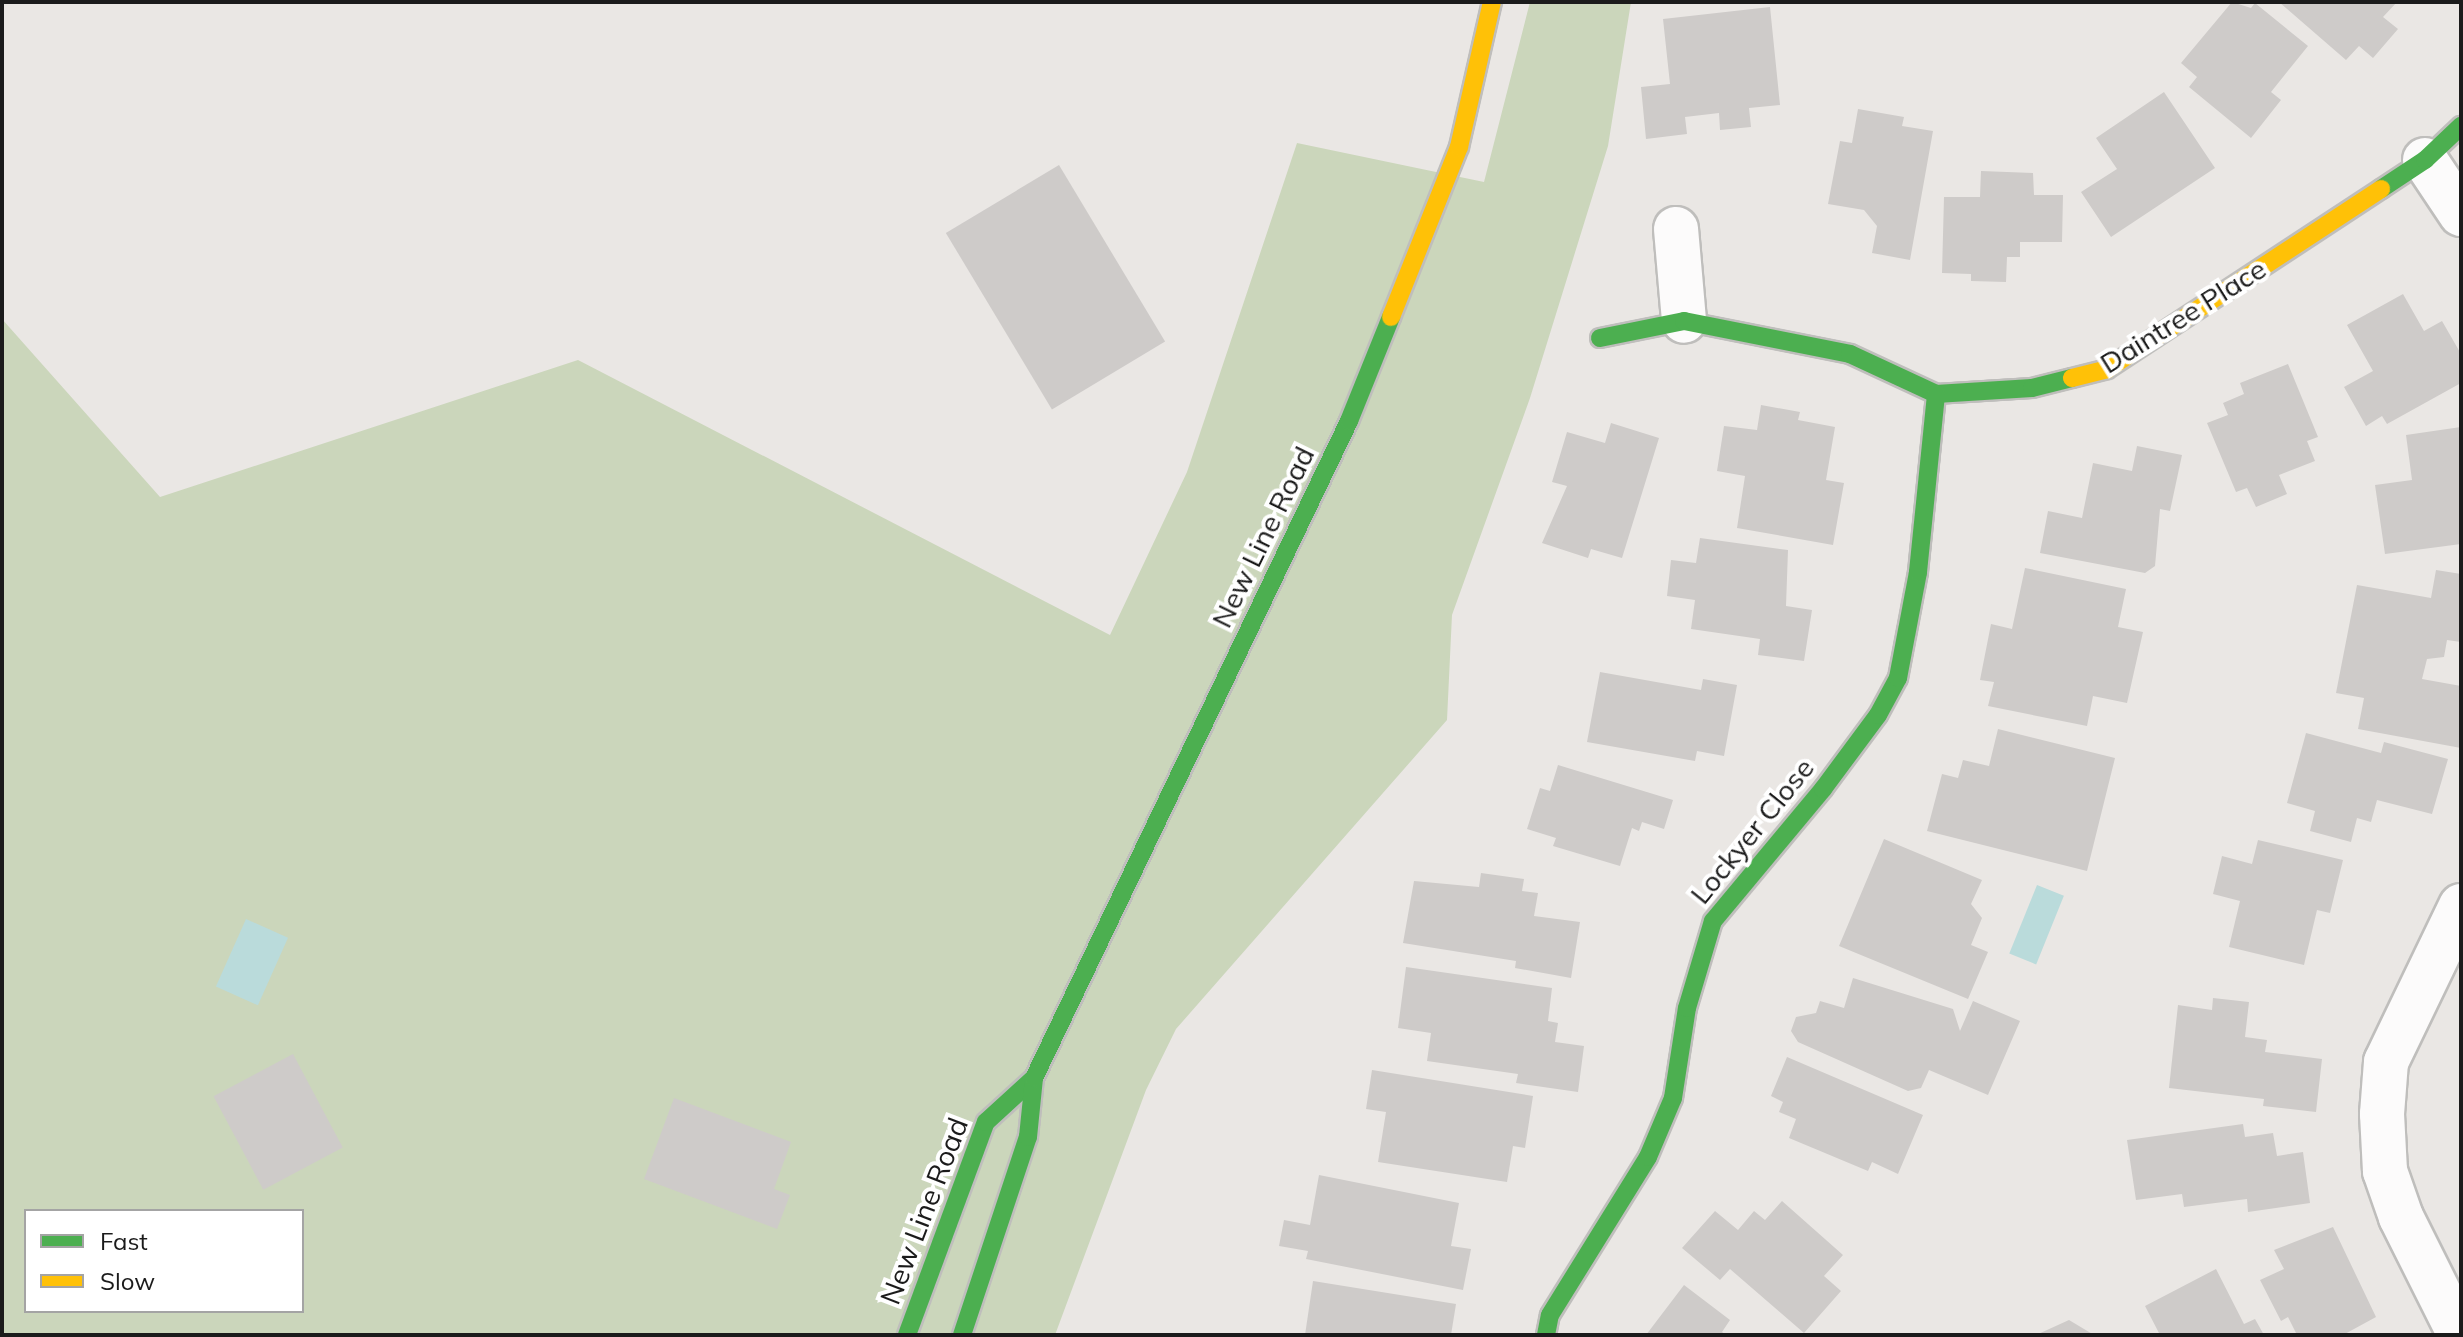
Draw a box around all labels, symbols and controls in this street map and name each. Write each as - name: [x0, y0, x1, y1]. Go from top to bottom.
- street label: Daintree Place: [2094, 252, 2272, 380]
- street label: New Line Road: [1205, 441, 1321, 633]
- street label: Lockyer Close: [1683, 752, 1821, 910]
- street label: New Line Road: [873, 1113, 975, 1309]
- legend: [24, 1209, 304, 1313]
- text: Fast: [100, 1226, 148, 1256]
- text: Slow: [100, 1266, 155, 1296]

